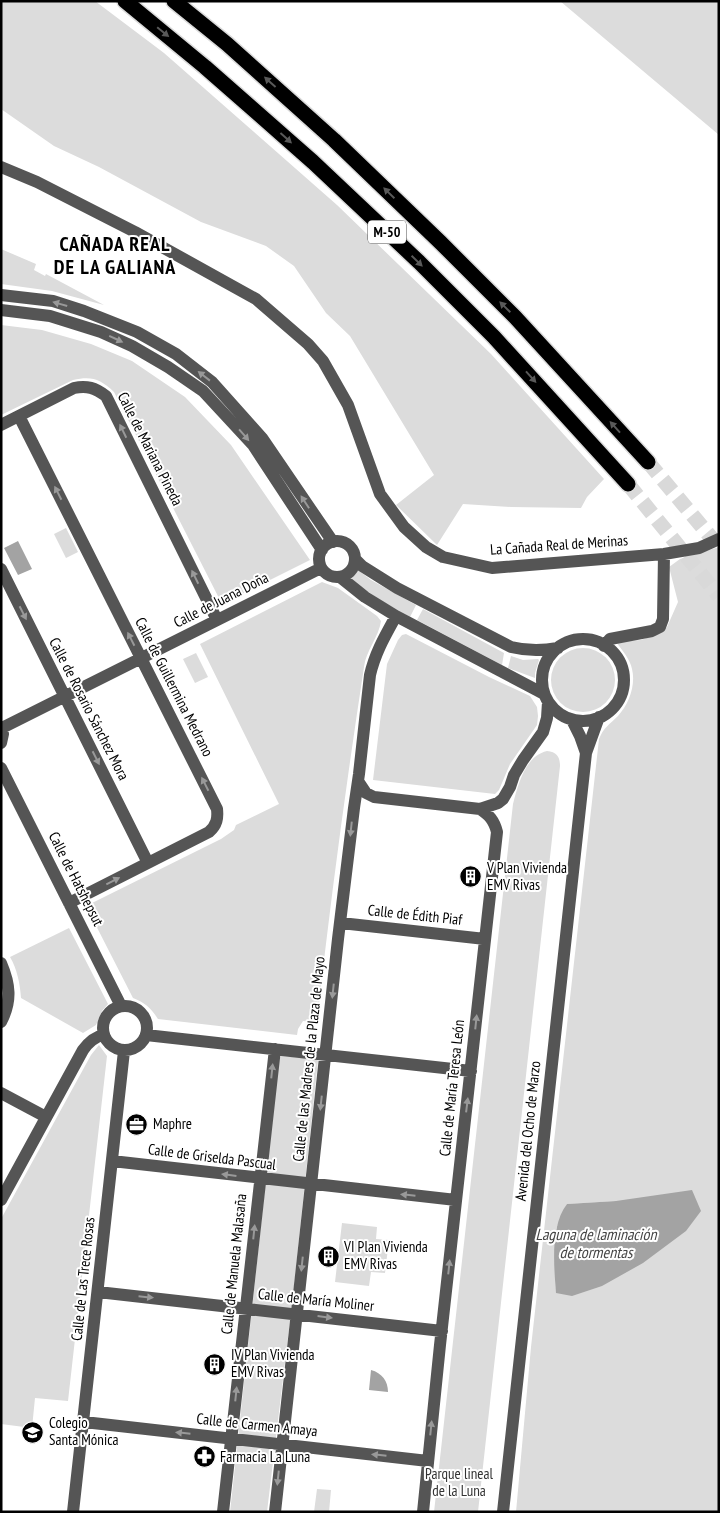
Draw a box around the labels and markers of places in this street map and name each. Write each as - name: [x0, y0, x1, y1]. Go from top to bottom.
- place label: V Plan Vivienda EMV Rivas: [486, 858, 567, 894]
- building icon: V Plan Vivienda EMV Rivas: [459, 865, 483, 889]
- office icon: Maphre: [125, 1112, 149, 1136]
- place label: Maphre: [153, 1114, 192, 1133]
- place label: VI Plan Vivienda EMV Rivas: [343, 1237, 428, 1273]
- building icon: VI Plan Vivienda EMV Rivas: [316, 1244, 340, 1268]
- place label: IV Plan Vivienda EMV Rivas: [231, 1345, 314, 1381]
- building icon: IV Plan Vivienda EMV Rivas: [203, 1352, 227, 1376]
- place label: Colegio Santa Mónica: [49, 1413, 119, 1449]
- school or university icon: Colegio Santa Mónica: [21, 1420, 45, 1444]
- pharmacy icon: Farmacia La Luna: [192, 1445, 216, 1469]
- place label: Farmacia La Luna: [220, 1447, 310, 1466]

